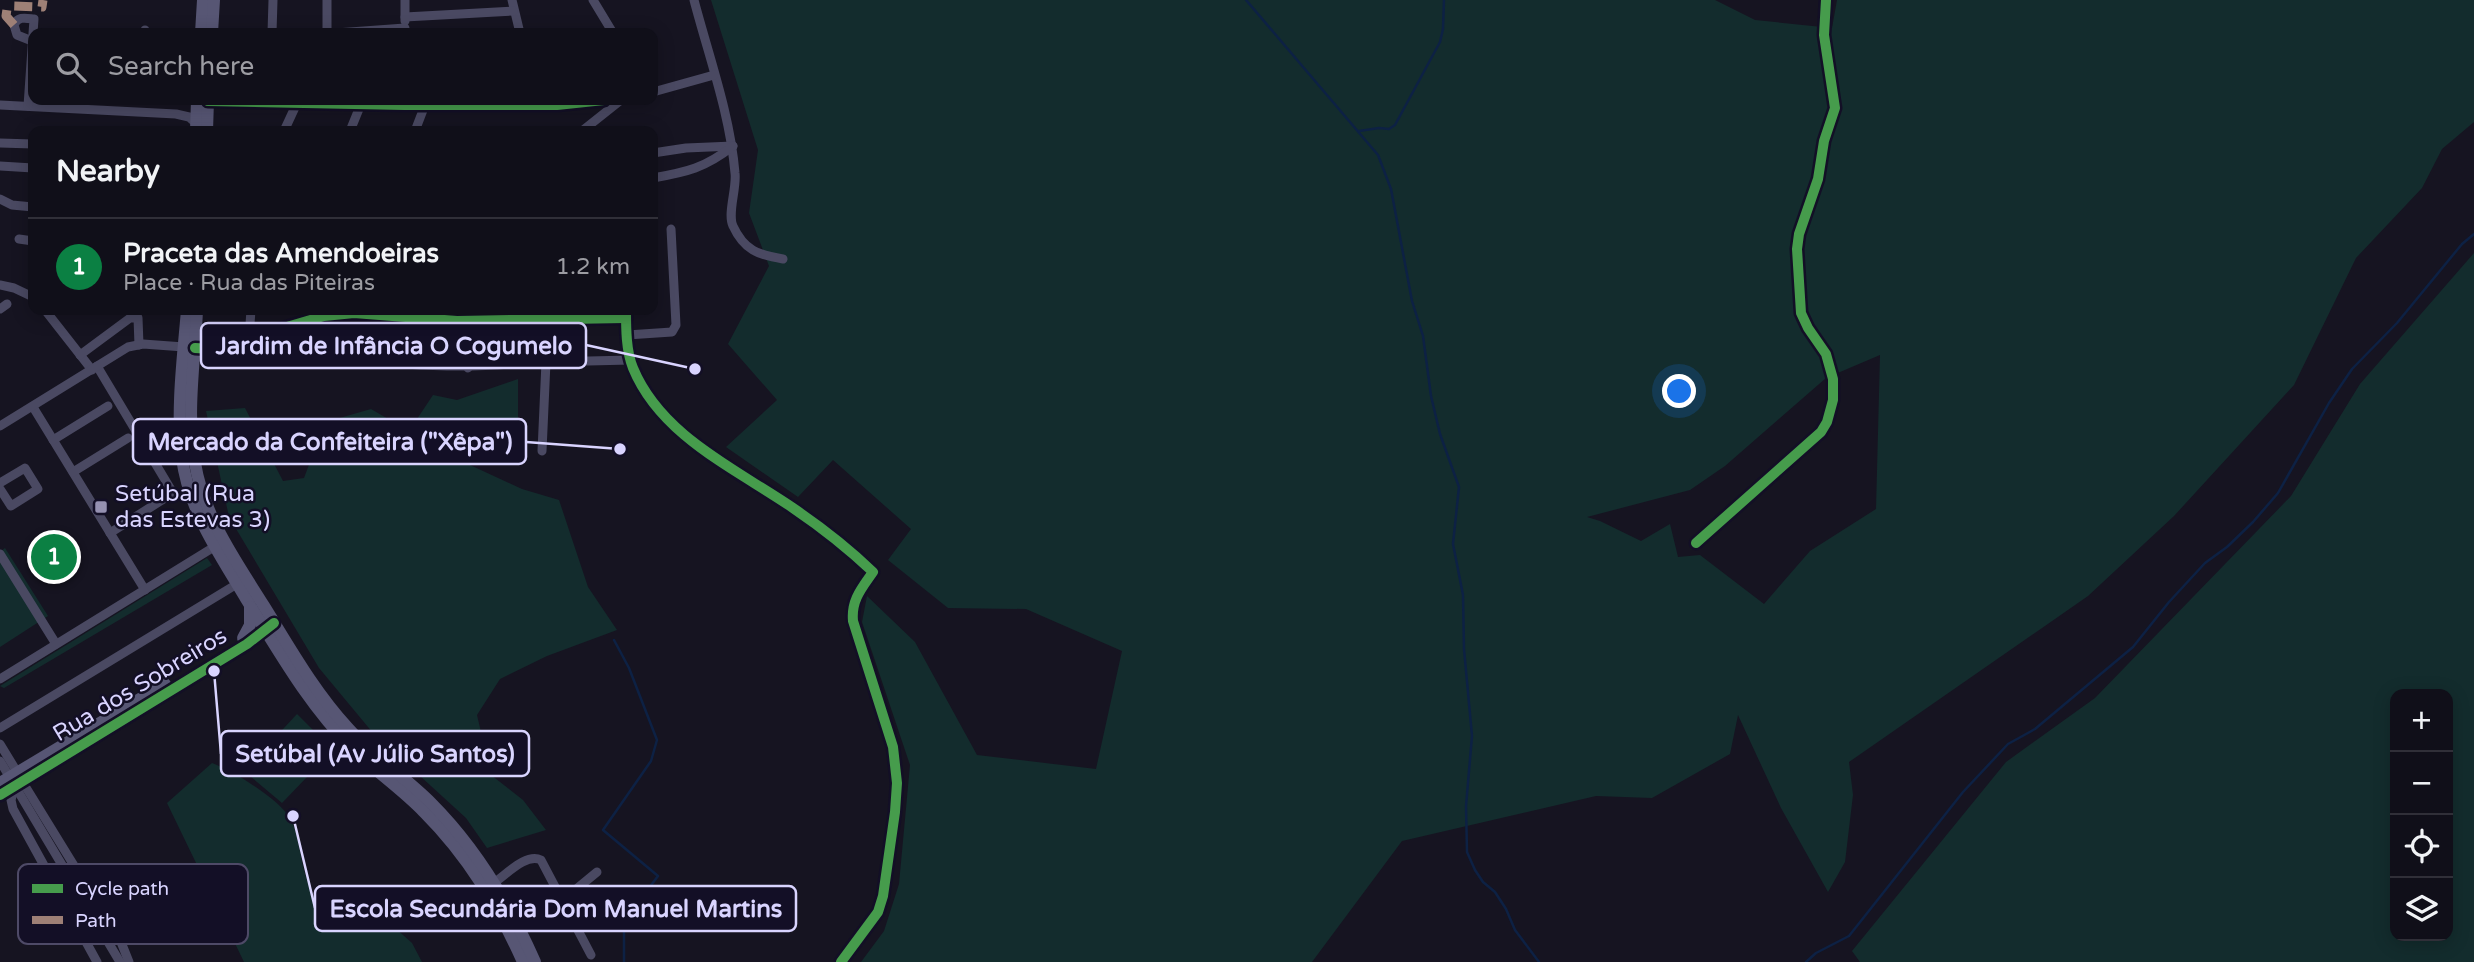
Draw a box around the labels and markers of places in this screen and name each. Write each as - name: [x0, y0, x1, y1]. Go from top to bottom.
- callout: Jardim de Infância O Cogumelo: [201, 323, 586, 368]
- callout: Mercado da Confeiteira ("Xêpa"): [133, 419, 526, 464]
- place label: Setúbal (Rua das Estevas 3): [115, 480, 270, 534]
- marker: Setúbal (Rua das Estevas 3): [93, 499, 109, 515]
- pin: 1: [31, 531, 77, 583]
- callout: Setúbal (Av Júlio Santos): [221, 731, 529, 776]
- callout: Escola Secundária Dom Manuel Martins: [315, 886, 796, 931]

